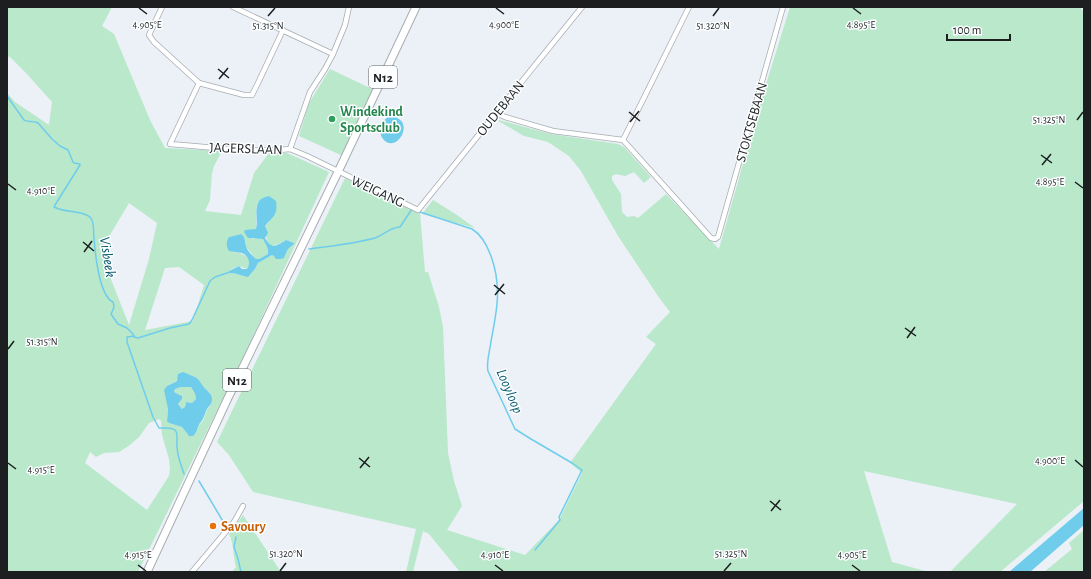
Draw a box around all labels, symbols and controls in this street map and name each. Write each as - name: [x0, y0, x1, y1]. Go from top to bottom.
- scale bar: [947, 16, 1010, 42]
- text: 4.905°E: [132, 20, 162, 30]
- text: 4.900°E: [489, 20, 519, 30]
- text: 4.895°E: [847, 20, 875, 30]
- text: 51.315°N: [252, 21, 284, 31]
- text: 51.320°N: [696, 21, 730, 31]
- text: 100 m: [953, 24, 981, 36]
- road number: N12: [369, 66, 397, 88]
- street label: OUDEBAAN: [474, 78, 527, 139]
- street label: STOKTSEBAAN: [734, 81, 770, 164]
- place label: Windekind Sportsclub: [340, 105, 404, 135]
- marker: Windekind Sportsclub: [327, 114, 337, 124]
- text: 51.325°N: [1033, 115, 1065, 125]
- street label: JAGERSLAAN: [209, 141, 283, 157]
- street label: WEIGANG: [349, 174, 406, 210]
- text: 4.895°E: [1036, 177, 1064, 187]
- text: 4.910°E: [27, 186, 55, 196]
- water label: Visbeek: [97, 236, 118, 279]
- text: 51.315°N: [26, 337, 58, 347]
- water label: Looyloop: [494, 367, 526, 416]
- road number: N12: [223, 369, 251, 391]
- text: 4.900°E: [1035, 456, 1065, 466]
- text: 4.915°E: [27, 465, 55, 475]
- place label: Savoury: [221, 520, 267, 534]
- marker: Savoury: [208, 521, 218, 531]
- text: 51.320°N: [269, 549, 303, 559]
- text: 51.325°N: [715, 549, 747, 559]
- text: 4.915°E: [124, 550, 152, 560]
- text: 4.910°E: [481, 550, 509, 560]
- text: 4.905°E: [837, 550, 867, 560]

